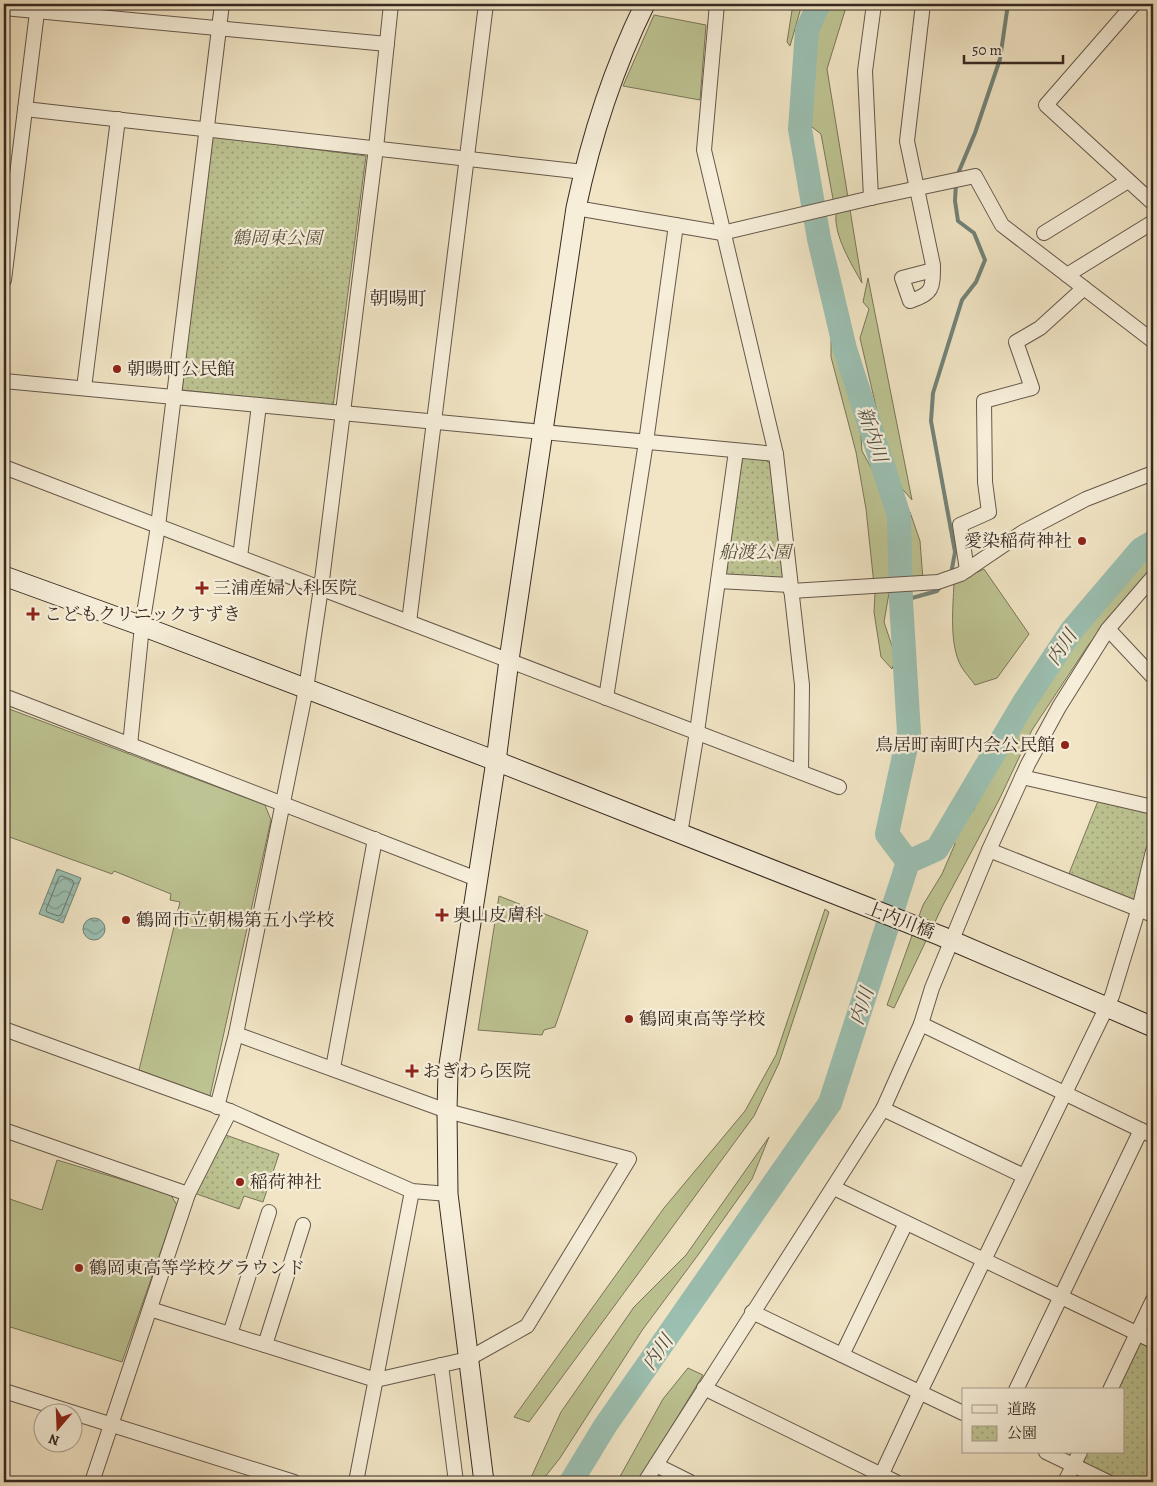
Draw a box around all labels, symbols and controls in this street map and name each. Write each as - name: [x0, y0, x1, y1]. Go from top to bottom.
- scale bar: [964, 32, 1063, 64]
- text: 50 m: [972, 40, 1002, 60]
- park label: 鶴岡東公園: [232, 226, 325, 250]
- district label: 朝暘町: [369, 286, 427, 312]
- place label: 朝暘町公民館: [127, 357, 235, 381]
- marker: 朝暘町公民館: [111, 363, 123, 375]
- water label: 新内川: [851, 403, 894, 467]
- place label: 愛染稲荷神社: [964, 529, 1072, 553]
- marker: 愛染稲荷神社: [1076, 535, 1088, 547]
- park label: 船渡公園: [719, 540, 794, 564]
- place label: 三浦産婦人科医院: [213, 576, 357, 600]
- marker: 三浦産婦人科医院: [195, 581, 209, 595]
- place label: こどもクリニックすずき: [44, 602, 241, 626]
- marker: こどもクリニックすずき: [26, 607, 40, 621]
- water label: 内川: [1040, 623, 1084, 671]
- place label: 鳥居町南町内会公民館: [875, 733, 1055, 757]
- marker: 鳥居町南町内会公民館: [1059, 739, 1071, 751]
- street label: 上内川橋: [862, 896, 938, 944]
- place label: 奥山皮膚科: [453, 903, 543, 927]
- place label: 鶴岡市立朝楊第五小学校: [136, 908, 334, 932]
- marker: 奥山皮膚科: [435, 908, 449, 922]
- marker: 鶴岡市立朝楊第五小学校: [120, 914, 132, 926]
- water label: 内川: [844, 982, 881, 1028]
- place label: 鶴岡東高等学校: [639, 1007, 765, 1031]
- marker: 鶴岡東高等学校: [623, 1013, 635, 1025]
- place label: おぎわら医院: [423, 1059, 531, 1083]
- marker: おぎわら医院: [405, 1064, 419, 1078]
- place label: 稲荷神社: [250, 1170, 322, 1194]
- marker: 稲荷神社: [234, 1176, 246, 1188]
- place label: 鶴岡東高等学校グラウンド: [89, 1256, 305, 1280]
- marker: 鶴岡東高等学校グラウンド: [73, 1262, 85, 1274]
- water label: 内川: [636, 1328, 681, 1376]
- legend: [962, 1388, 1124, 1454]
- text: 道路: [1007, 1399, 1037, 1419]
- north arrow: [32, 1404, 82, 1454]
- text: 公園: [1007, 1423, 1037, 1443]
- text: N: [46, 1429, 62, 1450]

